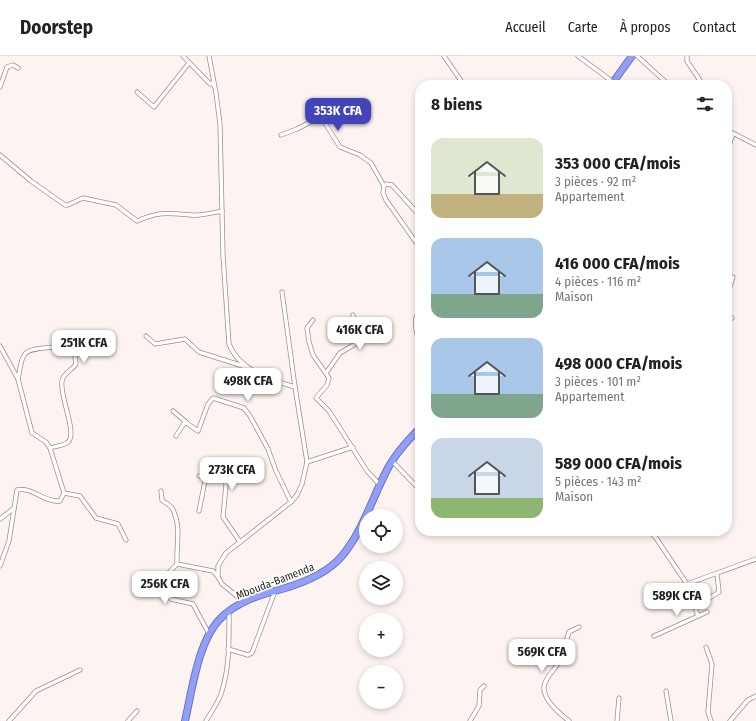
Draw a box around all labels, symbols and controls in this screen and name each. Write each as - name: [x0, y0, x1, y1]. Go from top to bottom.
- text: Doorstep: [20, 16, 93, 39]
- text: Accueil: [505, 19, 546, 36]
- text: Carte: [568, 19, 598, 36]
- text: À propos: [620, 19, 671, 36]
- text: Contact: [693, 19, 736, 36]
- icon: filters: [694, 93, 716, 115]
- text: 8 biens: [431, 94, 482, 115]
- pin: 353K CFA: [297, 98, 379, 132]
- text: 353K CFA: [314, 103, 362, 118]
- text: 353 000 CFA/mois: [555, 153, 680, 174]
- icon: home: [463, 154, 511, 202]
- text: 3 pièces · 92 m²: [555, 174, 636, 189]
- text: Appartement: [555, 189, 624, 204]
- text: 416 000 CFA/mois: [555, 253, 680, 274]
- icon: home: [463, 254, 511, 302]
- text: 4 pièces · 116 m²: [555, 274, 641, 289]
- text: Maison: [555, 289, 593, 304]
- pin: 416K CFA: [319, 317, 401, 351]
- text: 416K CFA: [336, 322, 384, 337]
- pin: 251K CFA: [43, 330, 125, 364]
- text: 251K CFA: [61, 335, 107, 350]
- text: 498 000 CFA/mois: [555, 353, 682, 374]
- icon: home: [463, 354, 511, 402]
- pin: 498K CFA: [207, 368, 289, 402]
- text: 498K CFA: [223, 373, 273, 388]
- text: 3 pièces · 101 m²: [555, 374, 641, 389]
- text: Appartement: [555, 389, 624, 404]
- text: 589 000 CFA/mois: [555, 453, 682, 474]
- icon: home: [463, 454, 511, 502]
- pin: 273K CFA: [191, 457, 273, 491]
- text: 273K CFA: [209, 462, 255, 477]
- text: 5 pièces · 143 m²: [555, 474, 642, 489]
- text: Maison: [555, 489, 593, 504]
- map controls: [359, 509, 403, 709]
- button: locate: [359, 509, 403, 553]
- street label: Mbouda-Bamenda: [234, 561, 316, 602]
- button: layers: [359, 561, 403, 605]
- pin: 256K CFA: [124, 571, 206, 605]
- text: 256K CFA: [141, 576, 189, 591]
- pin: 589K CFA: [636, 583, 718, 617]
- text: 589K CFA: [652, 588, 702, 603]
- button: +: [359, 613, 403, 657]
- pin: 569K CFA: [501, 639, 583, 673]
- text: 569K CFA: [518, 644, 566, 659]
- button: −: [359, 665, 403, 709]

